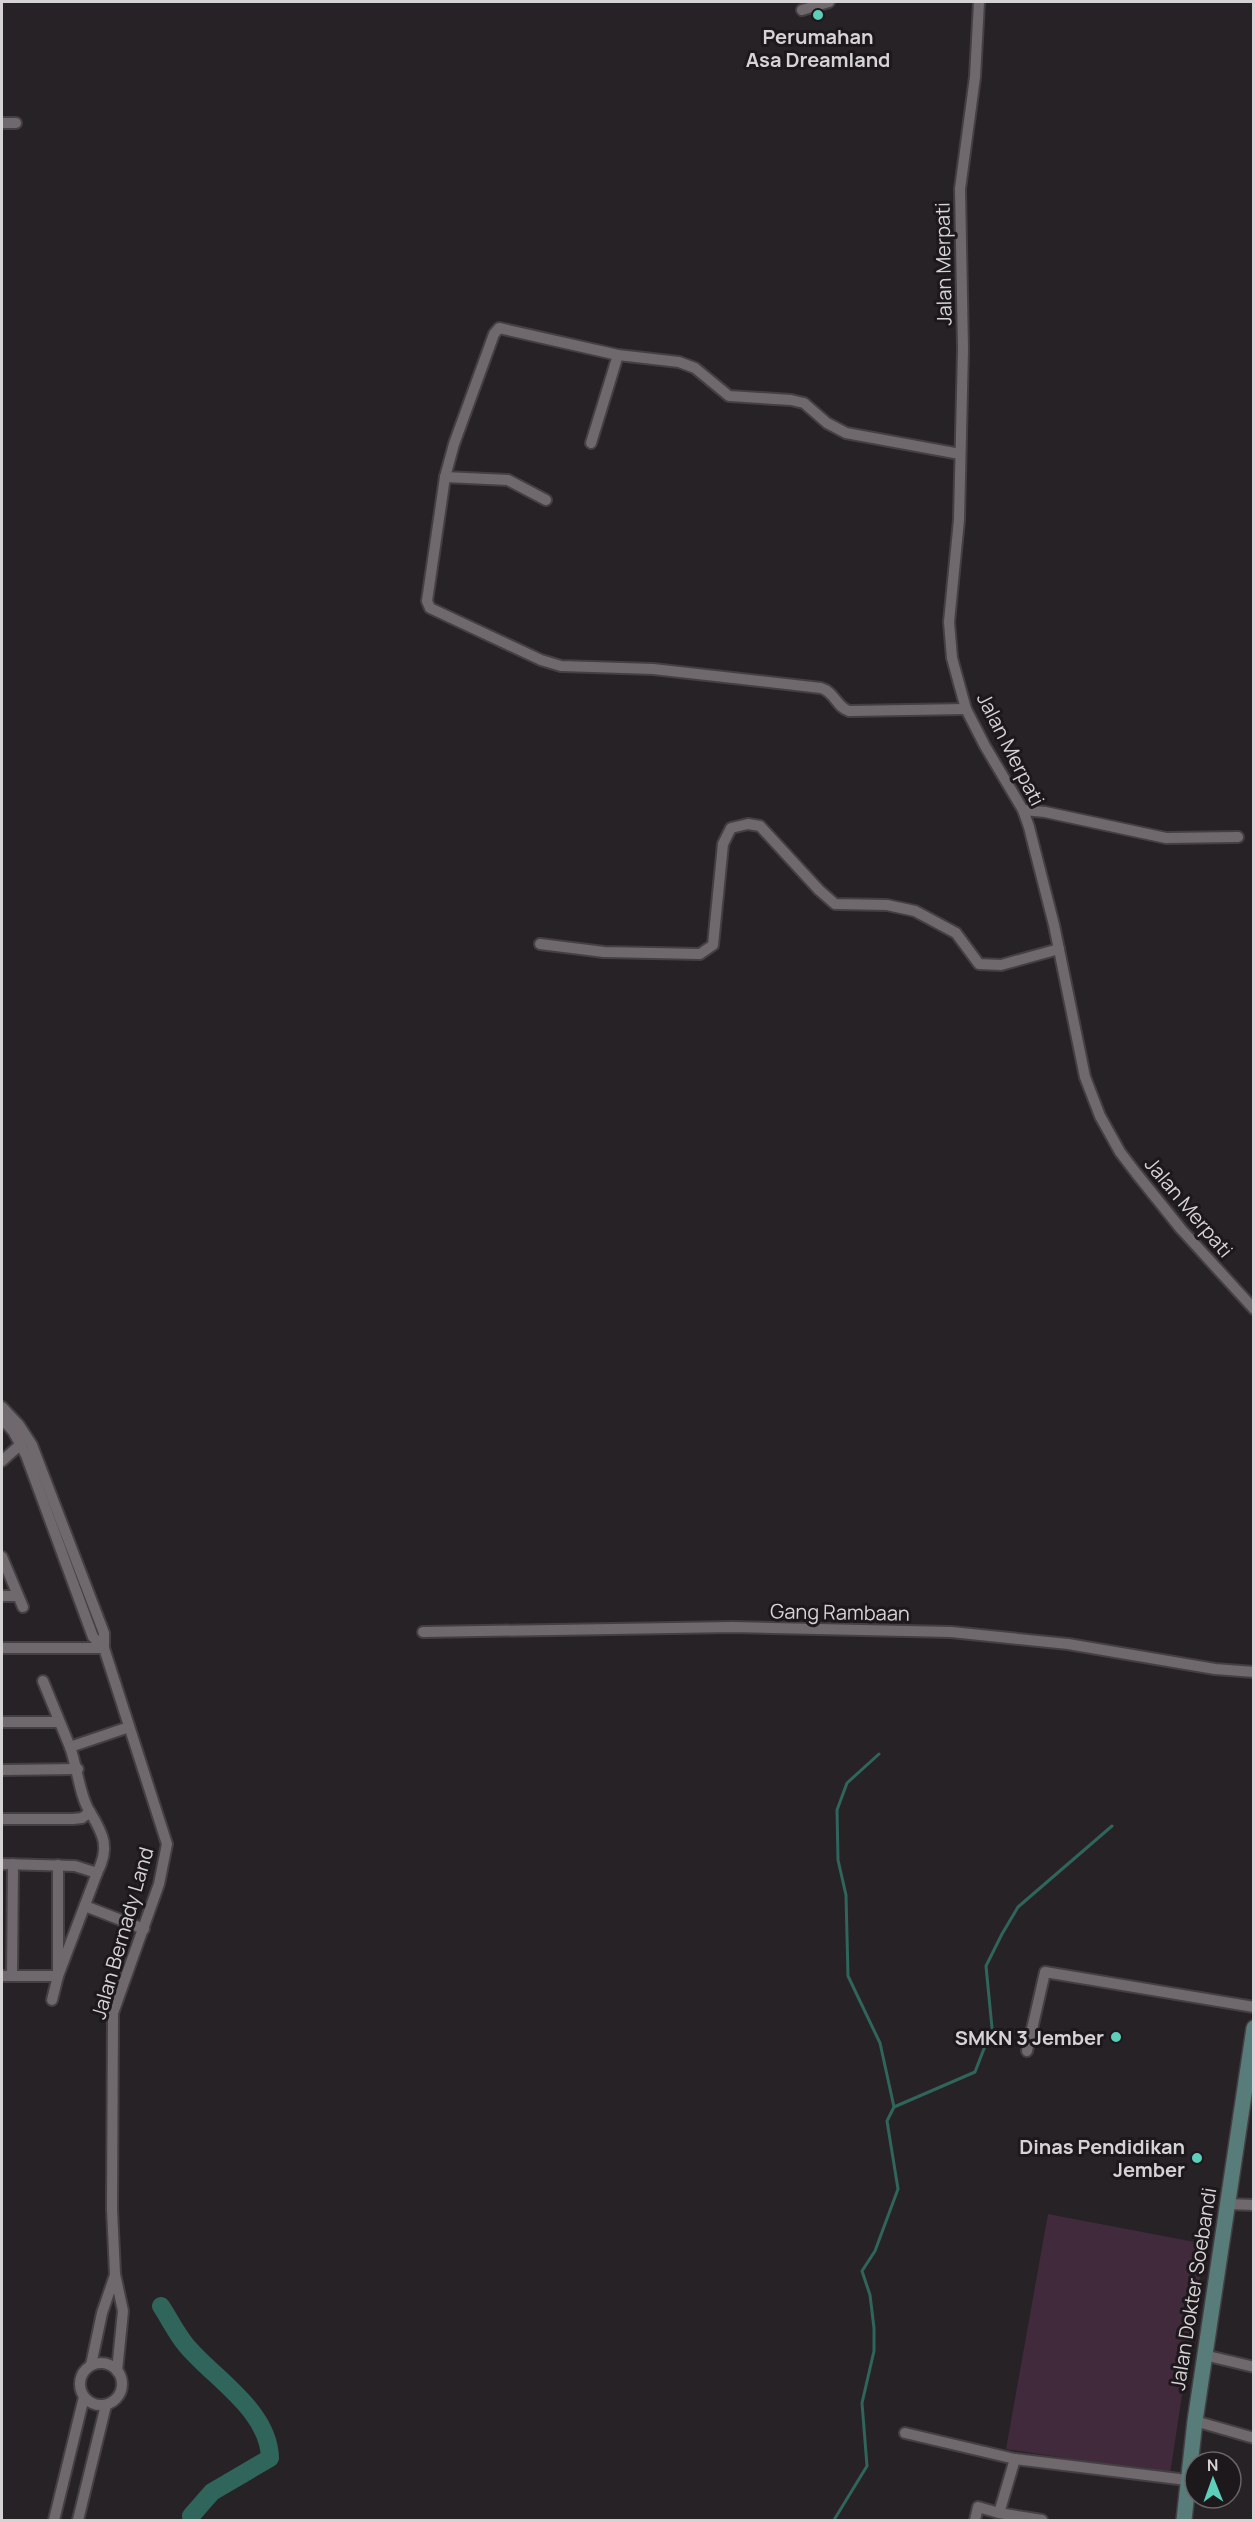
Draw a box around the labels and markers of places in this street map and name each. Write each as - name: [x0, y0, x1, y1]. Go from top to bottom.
- marker: Perumahan Asa Dreamland: [811, 8, 825, 22]
- place label: Perumahan Asa Dreamland: [746, 23, 890, 73]
- place label: SMKN 3 Jember: [955, 2024, 1104, 2051]
- marker: SMKN 3 Jember: [1109, 2030, 1123, 2044]
- place label: Dinas Pendidikan Jember: [1019, 2133, 1185, 2183]
- marker: Dinas Pendidikan Jember: [1190, 2151, 1204, 2165]

